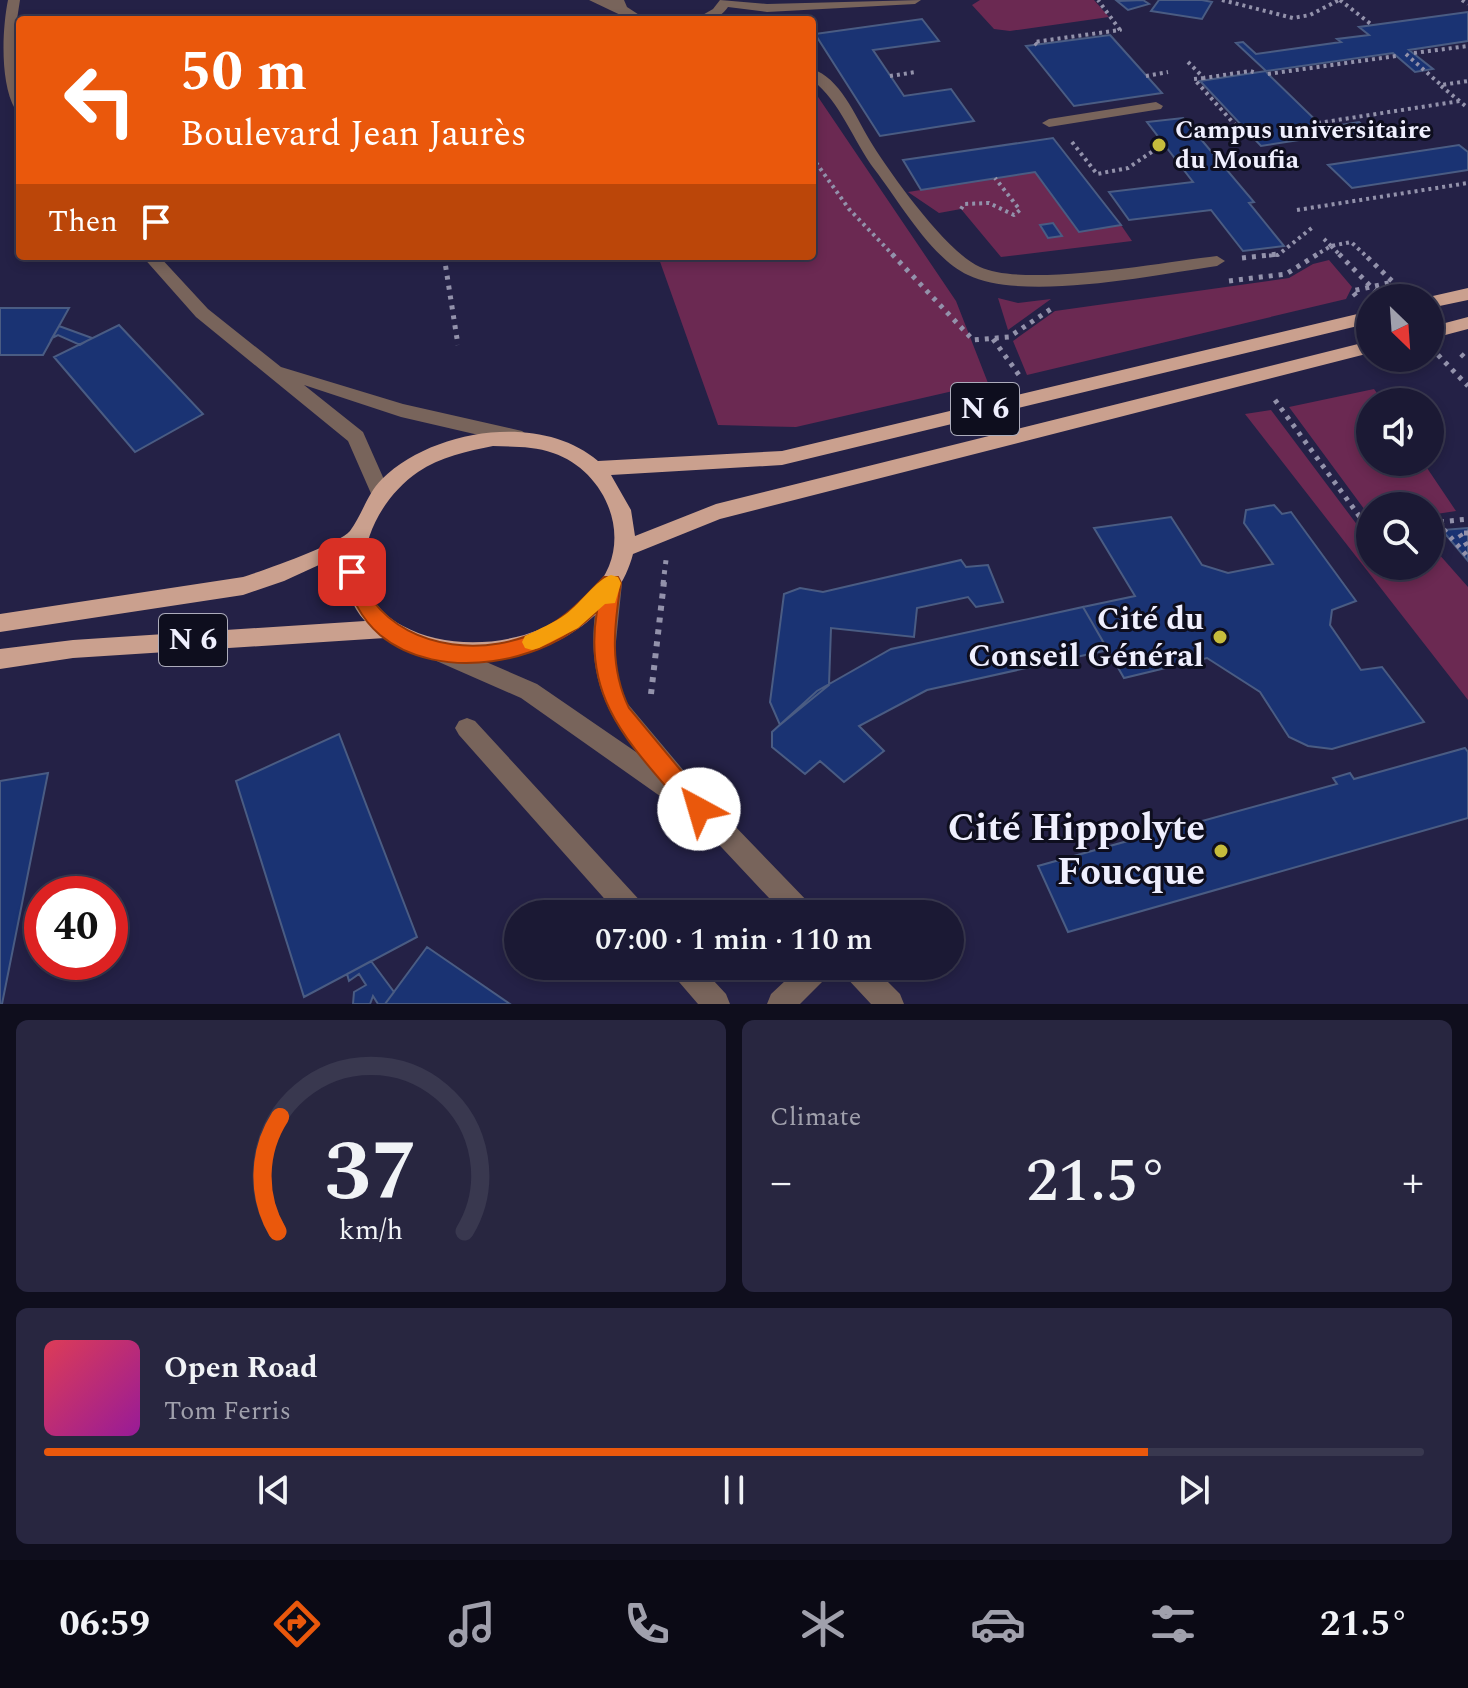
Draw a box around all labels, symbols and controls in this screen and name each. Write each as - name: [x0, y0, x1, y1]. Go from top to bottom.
- text: 50 m: [180, 30, 307, 115]
- icon: left: [48, 48, 152, 152]
- text: Boulevard Jean Jaurès: [180, 107, 527, 162]
- place label: Campus universitaire du Moufia: [1175, 110, 1431, 180]
- marker: Campus universitaire du Moufia: [1150, 136, 1168, 154]
- text: Then: [48, 199, 118, 245]
- icon: arrive: [134, 200, 178, 244]
- north arrow: [1356, 284, 1444, 372]
- map controls: [1356, 284, 1444, 580]
- road number: N 6: [951, 383, 1019, 435]
- button: sound: [1356, 388, 1444, 476]
- button: search: [1356, 492, 1444, 580]
- pin: [318, 538, 386, 606]
- icon: arrive: [330, 550, 374, 594]
- place label: Cité du Conseil Général: [968, 595, 1204, 681]
- road number: N 6: [159, 614, 227, 666]
- marker: Cité du Conseil Général: [1211, 628, 1229, 646]
- position arrow: [657, 767, 741, 851]
- place label: Cité Hippolyte Foucque: [948, 800, 1205, 902]
- marker: Cité Hippolyte Foucque: [1212, 842, 1230, 860]
- speed limit sign: 40: [24, 876, 128, 980]
- text: 07:00 · 1 min · 110 m: [595, 917, 873, 963]
- text: Climate: [770, 1097, 861, 1137]
- text: 37: [324, 1110, 418, 1237]
- text: 21.5°: [1026, 1136, 1168, 1228]
- text: −: [770, 1149, 792, 1216]
- text: +: [1402, 1149, 1424, 1216]
- text: km/h: [339, 1209, 403, 1252]
- text: Open Road: [164, 1345, 318, 1391]
- text: Tom Ferris: [164, 1391, 291, 1431]
- icon: previous: [252, 1468, 296, 1512]
- icon: pause: [712, 1468, 756, 1512]
- icon: next: [1172, 1468, 1216, 1512]
- icon: directions: [269, 1596, 325, 1652]
- icon: music: [444, 1596, 500, 1652]
- icon: phone: [619, 1596, 675, 1652]
- icon: climate: [795, 1596, 851, 1652]
- icon: car: [970, 1596, 1026, 1652]
- icon: filters: [1145, 1596, 1201, 1652]
- text: 06:59: [60, 1597, 150, 1652]
- text: 21.5°: [1320, 1597, 1408, 1652]

